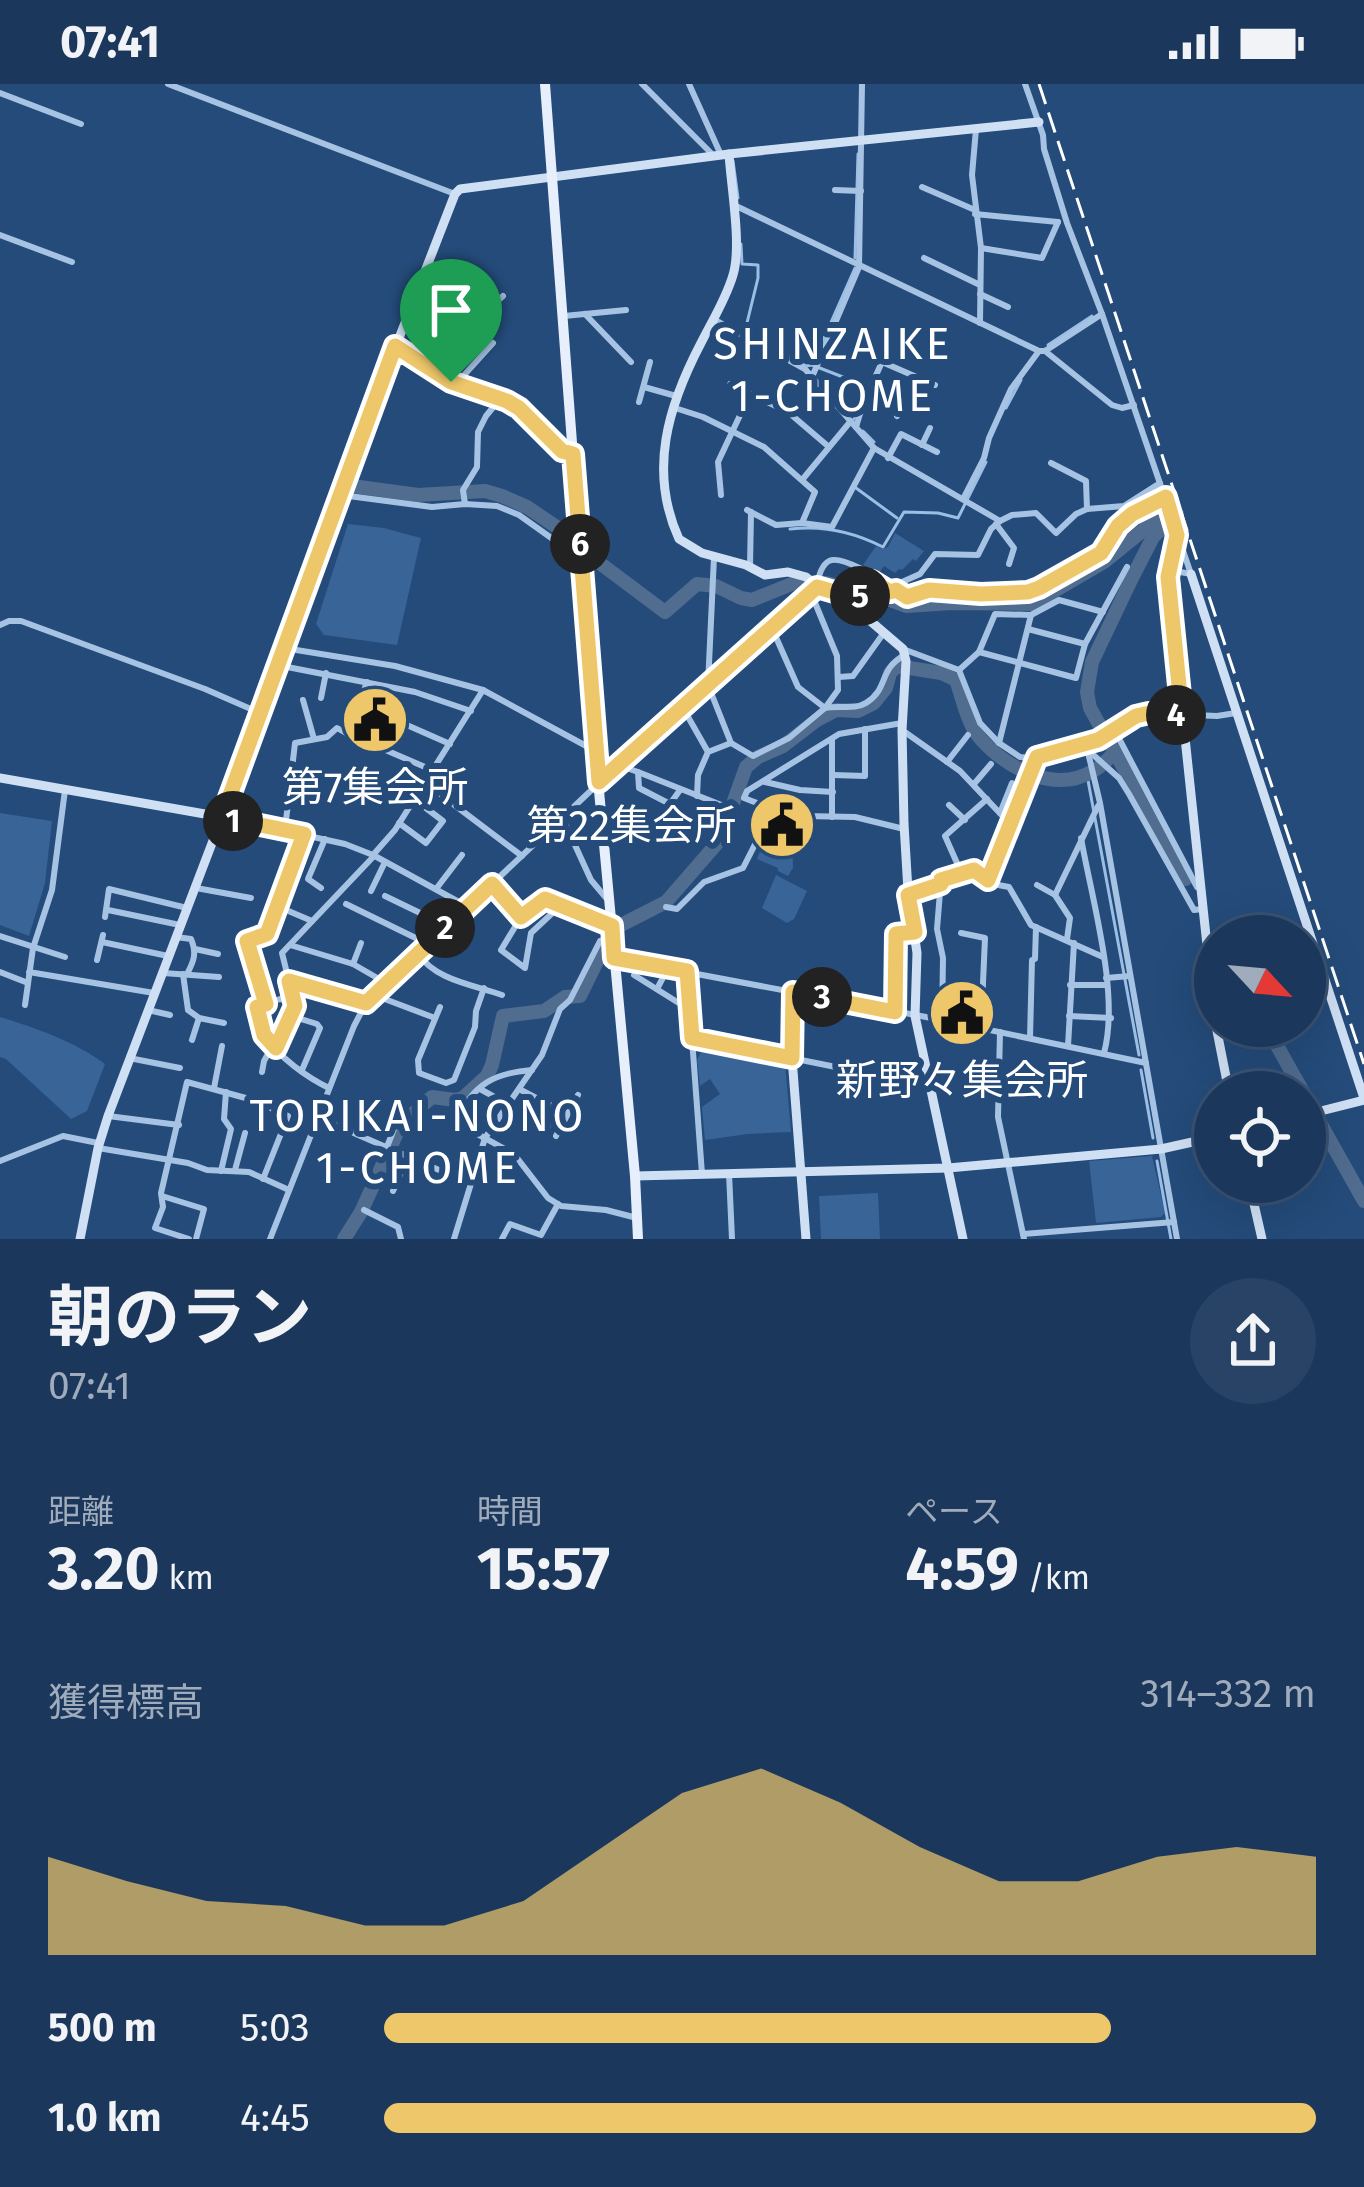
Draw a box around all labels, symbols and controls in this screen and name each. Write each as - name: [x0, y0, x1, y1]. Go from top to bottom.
- text: 07:41: [60, 15, 160, 69]
- pin: [400, 259, 502, 382]
- icon: arrive: [418, 277, 484, 343]
- district label: SHINZAIKE 1-CHOME: [713, 317, 953, 423]
- pin: 6: [550, 514, 610, 574]
- text: 6: [571, 524, 589, 564]
- pin: 5: [830, 566, 890, 626]
- text: 5: [851, 576, 869, 616]
- public building icon: 第7集会所: [340, 685, 410, 755]
- pin: 4: [1146, 685, 1206, 745]
- text: 4: [1167, 695, 1185, 735]
- place label: 第7集会所: [282, 763, 468, 813]
- public building icon: 第22集会所: [747, 790, 817, 860]
- pin: 1: [203, 791, 263, 851]
- text: 1: [225, 801, 241, 841]
- place label: 第22集会所: [526, 801, 736, 851]
- pin: 2: [415, 898, 475, 958]
- text: 2: [436, 908, 454, 948]
- north arrow: [1194, 915, 1326, 1047]
- map controls: [1194, 915, 1326, 1203]
- pin: 3: [792, 967, 852, 1027]
- text: 3: [813, 977, 831, 1017]
- public building icon: 新野々集会所: [927, 978, 997, 1048]
- place label: 新野々集会所: [836, 1056, 1088, 1106]
- button: locate: [1194, 1071, 1326, 1203]
- district label: TORIKAI-NONO 1-CHOME: [250, 1089, 586, 1195]
- text: 朝のラン: [48, 1278, 312, 1357]
- button: share: [1190, 1278, 1316, 1404]
- text: 07:41: [48, 1363, 131, 1409]
- text: 距離: [48, 1492, 114, 1532]
- text: 時間: [477, 1492, 543, 1532]
- text: ペース: [905, 1492, 1003, 1532]
- text: 3.20: [48, 1533, 160, 1605]
- text: 15:57: [477, 1533, 610, 1605]
- text: 4:59: [905, 1533, 1019, 1605]
- text: km: [160, 1558, 214, 1598]
- text: /km: [1019, 1558, 1090, 1598]
- text: 314–332 m: [1140, 1671, 1316, 1717]
- text: 獲得標高: [48, 1680, 204, 1726]
- text: 500 m: [48, 2005, 157, 2051]
- text: 5:03: [240, 2005, 310, 2051]
- text: 1.0 km: [48, 2095, 161, 2141]
- text: 4:45: [240, 2095, 310, 2141]

